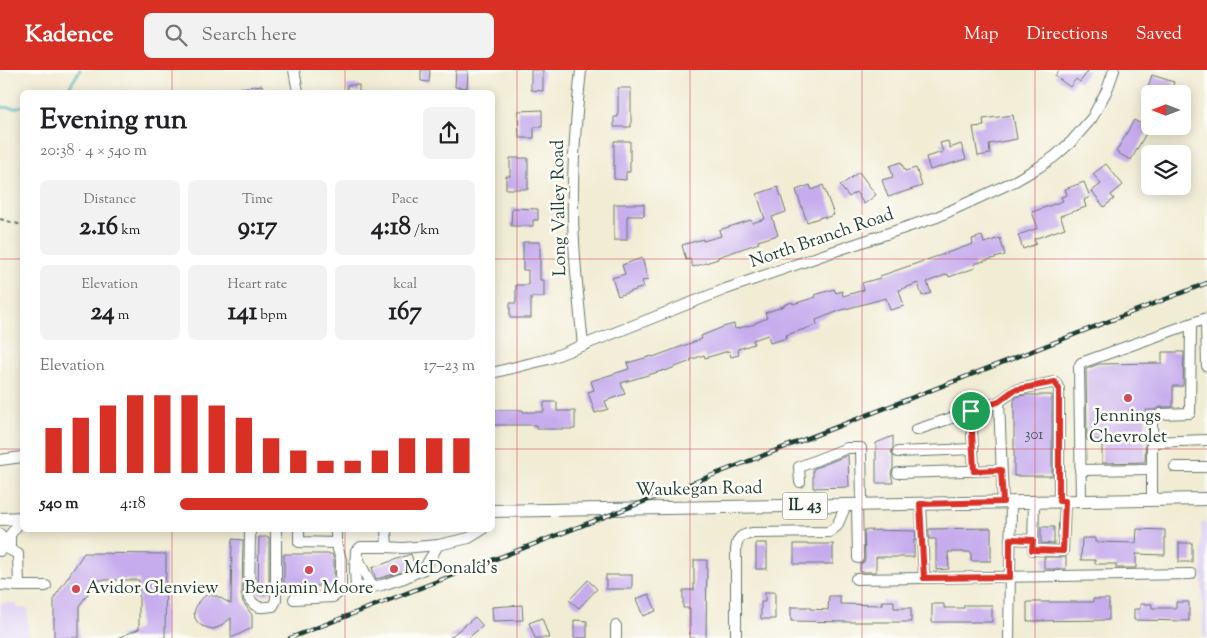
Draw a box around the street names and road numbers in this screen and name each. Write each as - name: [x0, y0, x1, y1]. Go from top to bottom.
- street label: Long Valley Road: [546, 139, 574, 277]
- street label: North Branch Road: [746, 202, 898, 276]
- street label: Waukegan Road: [635, 476, 763, 504]
- road number: IL 43: [782, 492, 828, 520]

